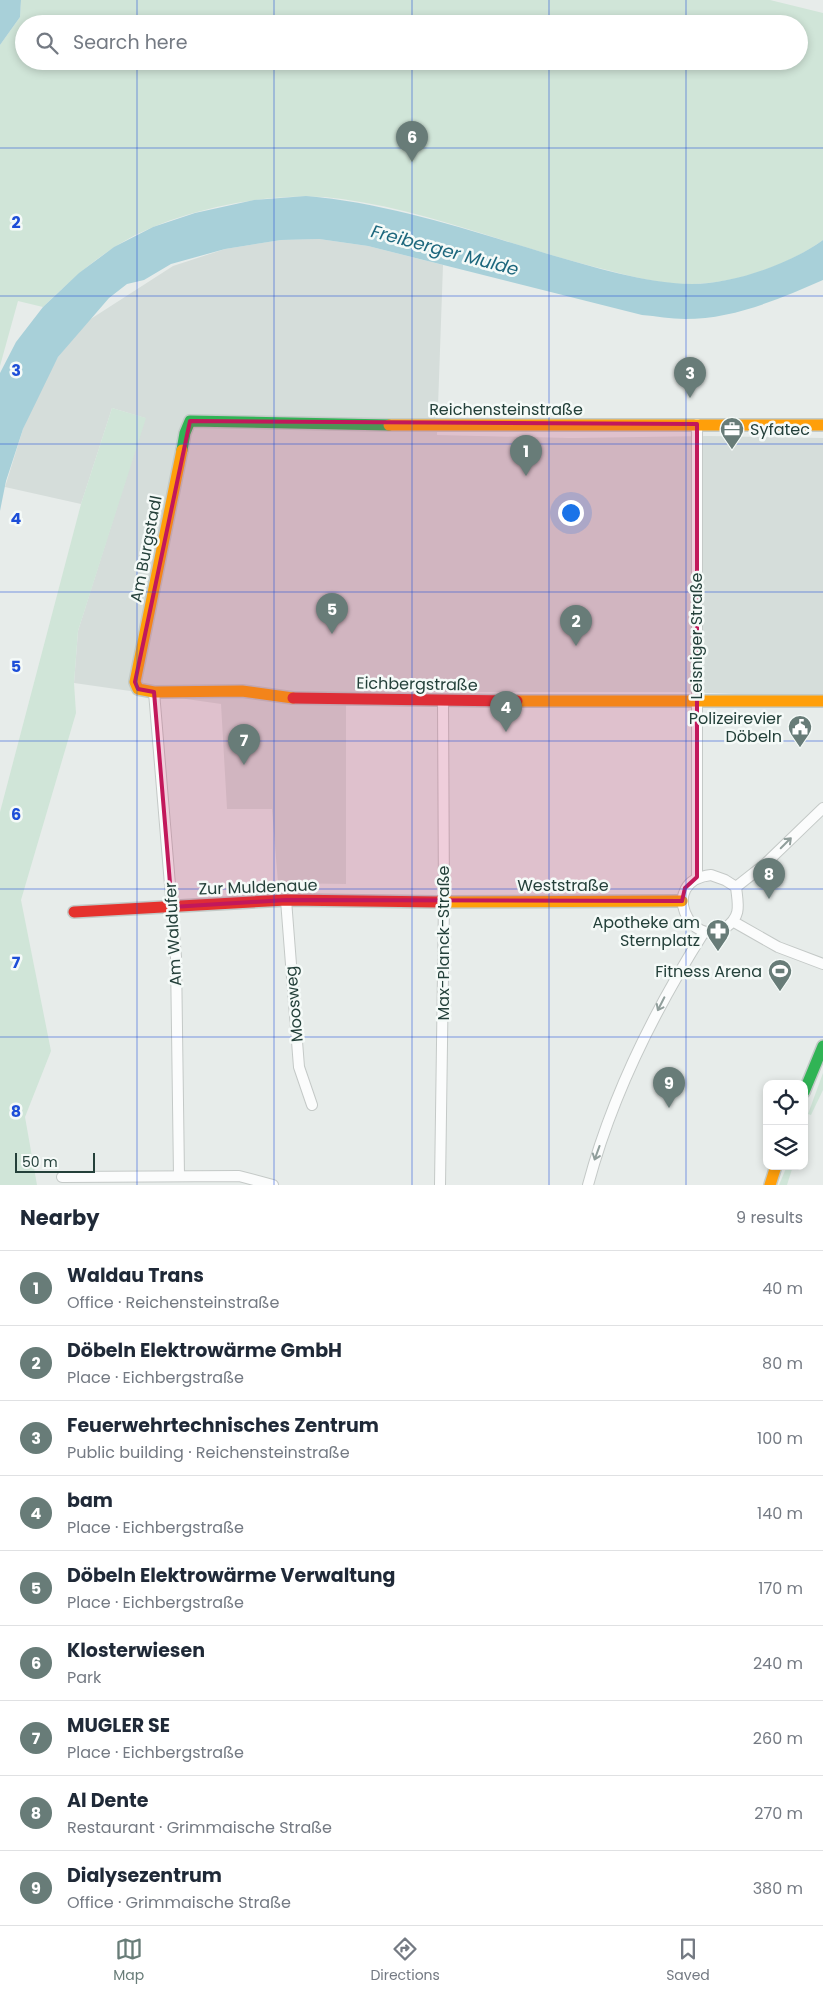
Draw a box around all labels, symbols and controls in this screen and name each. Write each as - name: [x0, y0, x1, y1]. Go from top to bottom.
- search box: [15, 15, 808, 70]
- icon: search: [33, 29, 61, 57]
- text: Search here: [73, 29, 187, 56]
- pin: 6: [396, 121, 428, 162]
- text: 2: [11, 211, 21, 234]
- water label: Freiberger Mulde: [369, 218, 521, 282]
- pin: 3: [674, 357, 706, 398]
- text: 3: [11, 359, 21, 382]
- street label: Reichensteinstraße: [429, 398, 583, 421]
- office icon: Syfatec: [719, 416, 745, 450]
- place label: Syfatec: [750, 418, 810, 441]
- pin: 1: [510, 435, 542, 476]
- street label: Am Burgstadl: [124, 494, 168, 604]
- your location: [558, 500, 584, 526]
- text: 4: [11, 507, 22, 530]
- street label: Leisniger Straße: [685, 572, 708, 700]
- pin: 5: [316, 593, 348, 634]
- pin: 2: [560, 605, 592, 646]
- text: 5: [11, 655, 21, 678]
- street label: Eichbergstraße: [356, 671, 478, 697]
- pin: 4: [490, 691, 522, 732]
- place label: Polizeirevier Döbeln: [689, 707, 782, 748]
- public building icon: Polizeirevier Döbeln: [787, 714, 813, 748]
- pin: 7: [228, 724, 260, 765]
- text: 6: [11, 803, 21, 826]
- one-way arrow: [779, 838, 791, 850]
- pin: 8: [753, 858, 785, 899]
- street label: Max-Planck-Straße: [432, 865, 455, 1020]
- street label: Zur Muldenaue: [198, 873, 318, 901]
- street label: Weststraße: [517, 874, 609, 897]
- street label: Am Waldufer: [159, 881, 187, 987]
- place label: Apotheke am Sternplatz: [592, 911, 700, 952]
- pharmacy icon: Apotheke am Sternplatz: [705, 918, 731, 952]
- text: 7: [12, 951, 21, 974]
- sports icon: Fitness Arena: [767, 958, 793, 992]
- place label: Fitness Arena: [655, 960, 762, 983]
- street label: Moosweg: [279, 965, 309, 1043]
- one-way arrow: [656, 996, 665, 1011]
- pin: 9: [653, 1067, 685, 1108]
- map controls: [763, 1080, 808, 1170]
- button: locate: [763, 1080, 808, 1125]
- text: 8: [11, 1100, 21, 1123]
- button: layers: [763, 1125, 808, 1170]
- one-way arrow: [592, 1145, 601, 1161]
- scale bar: [15, 1150, 95, 1173]
- text: 50 m: [22, 1152, 58, 1172]
- text: Nearby: [20, 1203, 100, 1232]
- text: 9 results: [736, 1206, 803, 1229]
- text: Waldau Trans: [67, 1262, 204, 1289]
- text: 1: [33, 1277, 39, 1300]
- text: 40 m: [762, 1277, 803, 1300]
- text: Office · Reichensteinstraße: [67, 1291, 279, 1314]
- text: Döbeln Elektrowärme GmbH: [67, 1337, 342, 1364]
- text: 2: [31, 1352, 41, 1375]
- text: 80 m: [762, 1352, 803, 1375]
- text: Place · Eichbergstraße: [67, 1366, 244, 1389]
- text: Feuerwehrtechnisches Zentrum: [67, 1412, 379, 1439]
- text: 3: [31, 1427, 41, 1450]
- text: 100 m: [757, 1427, 803, 1450]
- text: Public building · Reichensteinstraße: [67, 1441, 350, 1464]
- text: bam: [67, 1487, 113, 1514]
- text: 4: [31, 1502, 41, 1525]
- text: 140 m: [757, 1502, 803, 1525]
- text: Place · Eichbergstraße: [67, 1516, 244, 1539]
- text: Döbeln Elektrowärme Verwaltung: [67, 1562, 395, 1589]
- text: 5: [31, 1577, 41, 1600]
- text: 170 m: [758, 1577, 803, 1600]
- text: Place · Eichbergstraße: [67, 1591, 244, 1614]
- text: Klosterwiesen: [67, 1637, 205, 1664]
- text: 6: [31, 1652, 41, 1675]
- text: 240 m: [753, 1652, 803, 1675]
- text: Park: [67, 1666, 101, 1689]
- text: MUGLER SE: [67, 1712, 170, 1739]
- text: 7: [32, 1727, 40, 1750]
- text: 260 m: [753, 1727, 803, 1750]
- text: Place · Eichbergstraße: [67, 1741, 244, 1764]
- text: Al Dente: [67, 1787, 148, 1814]
- text: 8: [31, 1802, 41, 1825]
- text: 270 m: [754, 1802, 803, 1825]
- text: Restaurant · Grimmaische Straße: [67, 1816, 332, 1839]
- text: Dialysezentrum: [67, 1862, 222, 1889]
- text: 9: [31, 1877, 41, 1900]
- text: 380 m: [753, 1877, 803, 1900]
- text: Office · Grimmaische Straße: [67, 1891, 291, 1914]
- tab: Map: [113, 1935, 144, 1986]
- tab: Directions: [370, 1935, 440, 1986]
- tab: Saved: [666, 1935, 710, 1986]

